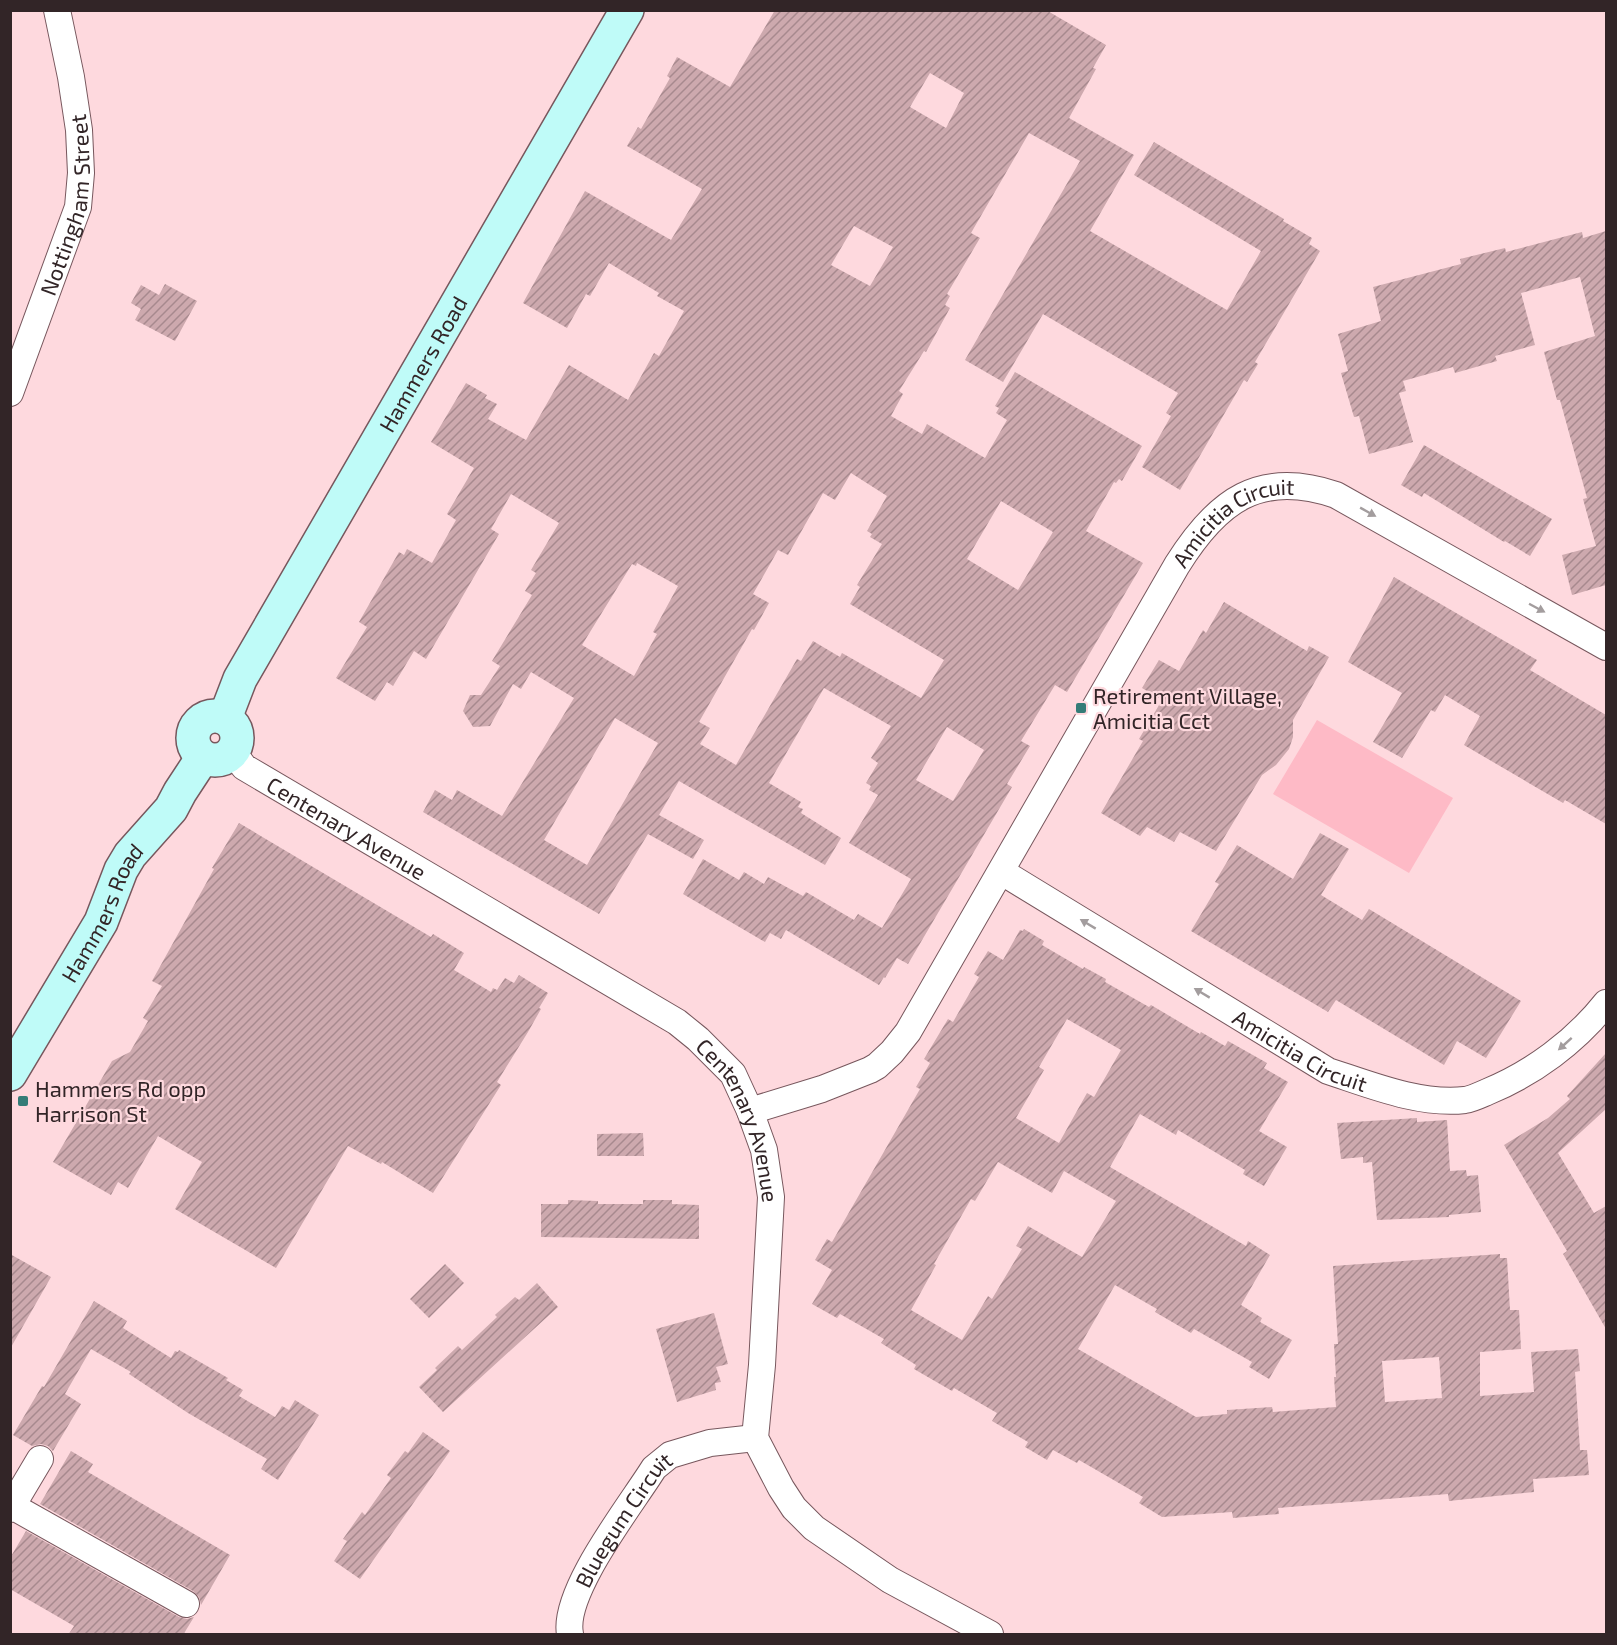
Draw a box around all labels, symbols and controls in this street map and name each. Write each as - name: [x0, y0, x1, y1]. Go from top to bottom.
- street label: Nottingham Street: [34, 113, 94, 299]
- street label: Hammers Road: [373, 291, 472, 436]
- street label: Amicitia Circuit: [1166, 473, 1295, 572]
- one-way arrow: [1360, 507, 1377, 517]
- one-way arrow: [1529, 604, 1546, 613]
- place label: Retirement Village, Amicitia Cct: [1093, 682, 1282, 733]
- marker: Retirement Village, Amicitia Cct: [1074, 701, 1088, 715]
- street label: Centenary Avenue: [263, 771, 431, 885]
- street label: Hammers Road: [55, 837, 148, 987]
- one-way arrow: [1080, 919, 1096, 930]
- one-way arrow: [1193, 988, 1210, 998]
- street label: Amicitia Circuit: [1229, 1003, 1371, 1096]
- street label: Centenary Avenue: [691, 1032, 785, 1204]
- one-way arrow: [1558, 1037, 1573, 1050]
- place label: Hammers Rd opp Harrison St: [35, 1075, 206, 1126]
- marker: Hammers Rd opp Harrison St: [16, 1094, 30, 1108]
- street label: Bluegum Circuit: [569, 1446, 677, 1591]

